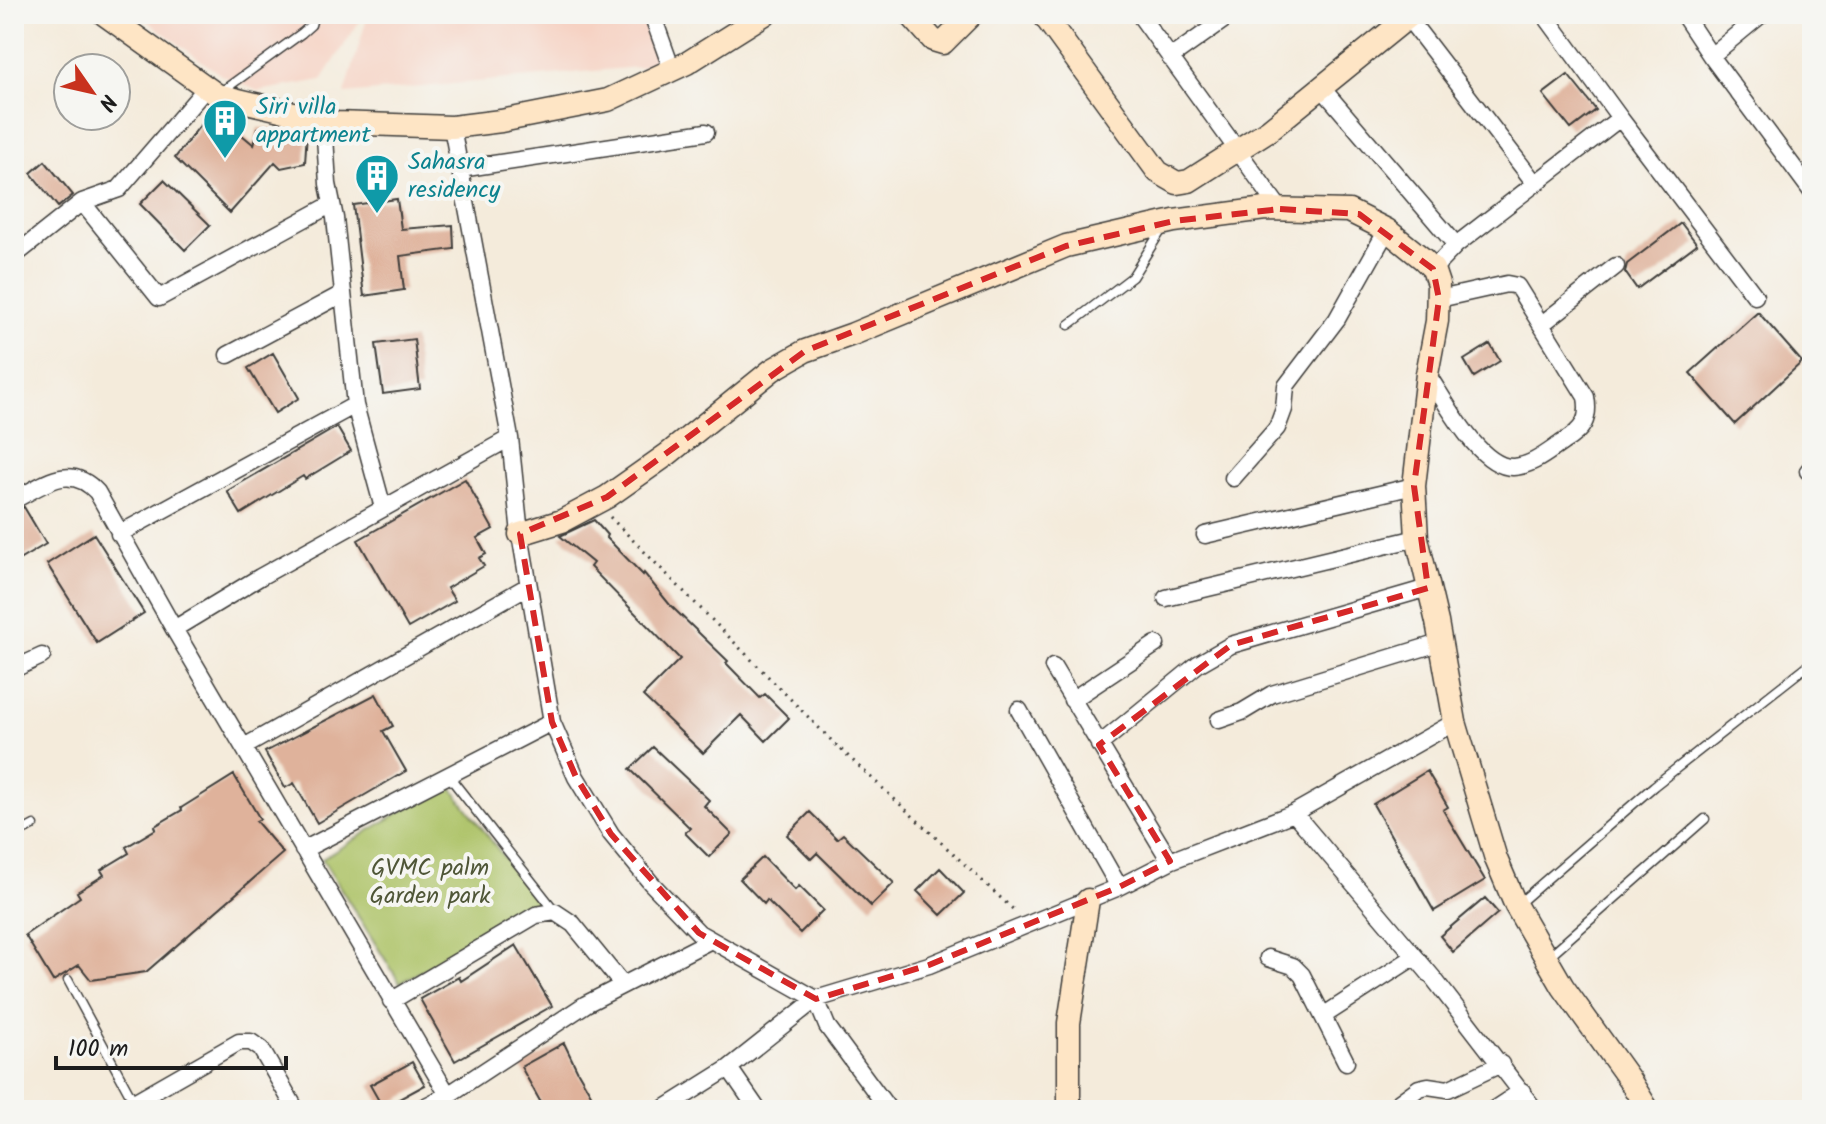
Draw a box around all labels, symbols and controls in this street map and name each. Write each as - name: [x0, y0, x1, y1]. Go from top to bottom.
- north arrow: [52, 52, 132, 132]
- text: N: [88, 86, 125, 117]
- place label: Siri villa appartment: [256, 88, 371, 155]
- building icon: Siri villa appartment: [201, 97, 249, 160]
- place label: Sahasra residency: [408, 143, 501, 210]
- building icon: Sahasra residency: [353, 152, 401, 215]
- park label: GVMC palm Garden park: [370, 849, 491, 916]
- scale bar: [56, 1020, 286, 1070]
- text: 100 m: [68, 1030, 128, 1069]

